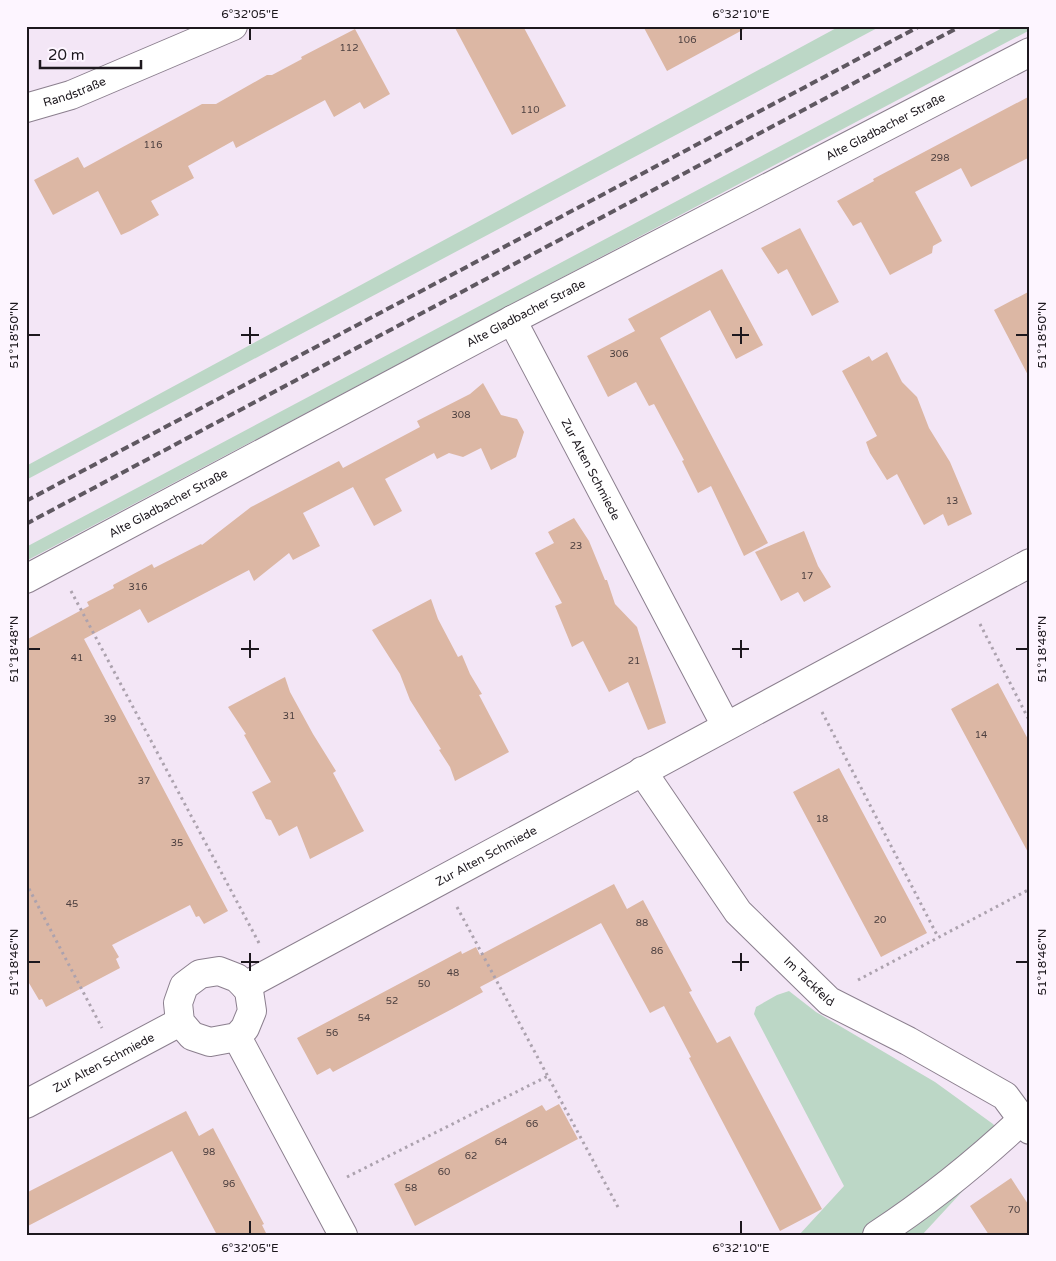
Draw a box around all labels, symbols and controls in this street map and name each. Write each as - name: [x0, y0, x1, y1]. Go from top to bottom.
- text: 6°32'05"E: [221, 7, 279, 21]
- text: 6°32'10"E: [712, 7, 770, 21]
- house number: 106: [678, 34, 696, 46]
- scale bar: [40, 38, 141, 70]
- house number: 112: [340, 42, 358, 54]
- text: 20 m: [48, 46, 85, 64]
- street label: Randstraße: [41, 74, 108, 110]
- street label: Alte Gladbacher Straße: [823, 90, 948, 164]
- house number: 110: [521, 104, 539, 116]
- house number: 116: [144, 139, 162, 151]
- house number: 298: [931, 152, 949, 164]
- street label: Alte Gladbacher Straße: [464, 276, 588, 350]
- text: 51°18'50"N: [7, 302, 21, 369]
- text: 51°18'50"N: [1035, 302, 1049, 369]
- house number: 306: [610, 348, 628, 360]
- house number: 308: [452, 409, 470, 421]
- street label: Zur Alten Schmiede: [558, 416, 623, 523]
- street label: Alte Gladbacher Straße: [106, 466, 230, 541]
- house number: 13: [946, 495, 958, 507]
- house number: 23: [570, 540, 582, 552]
- house number: 17: [801, 570, 813, 582]
- house number: 316: [129, 581, 147, 593]
- text: 51°18'48"N: [7, 616, 21, 683]
- text: 51°18'48"N: [1035, 616, 1049, 683]
- house number: 41: [71, 652, 83, 664]
- house number: 21: [628, 655, 640, 667]
- house number: 31: [283, 710, 295, 722]
- house number: 39: [104, 713, 116, 725]
- house number: 14: [975, 729, 987, 741]
- house number: 37: [138, 775, 150, 787]
- house number: 18: [816, 813, 828, 825]
- street label: Zur Alten Schmiede: [433, 823, 539, 889]
- house number: 35: [171, 837, 183, 849]
- house number: 45: [66, 898, 78, 910]
- house number: 20: [874, 914, 886, 926]
- house number: 88: [636, 917, 648, 929]
- text: 51°18'46"N: [7, 929, 21, 996]
- text: 51°18'46"N: [1035, 929, 1049, 996]
- house number: 86: [651, 945, 663, 957]
- street label: Im Tackfeld: [781, 954, 836, 1009]
- house number: 48: [447, 967, 459, 979]
- house number: 50: [418, 978, 430, 990]
- house number: 52: [386, 995, 398, 1007]
- house number: 54: [358, 1012, 370, 1024]
- house number: 56: [326, 1027, 338, 1039]
- street label: Zur Alten Schmiede: [51, 1030, 157, 1095]
- house number: 66: [526, 1118, 538, 1130]
- house number: 64: [495, 1136, 507, 1148]
- house number: 98: [203, 1146, 215, 1158]
- house number: 62: [465, 1150, 477, 1162]
- house number: 60: [438, 1166, 450, 1178]
- house number: 96: [223, 1178, 235, 1190]
- house number: 58: [405, 1182, 417, 1194]
- house number: 70: [1008, 1204, 1020, 1216]
- text: 6°32'05"E: [221, 1241, 279, 1255]
- text: 6°32'10"E: [712, 1241, 770, 1255]

